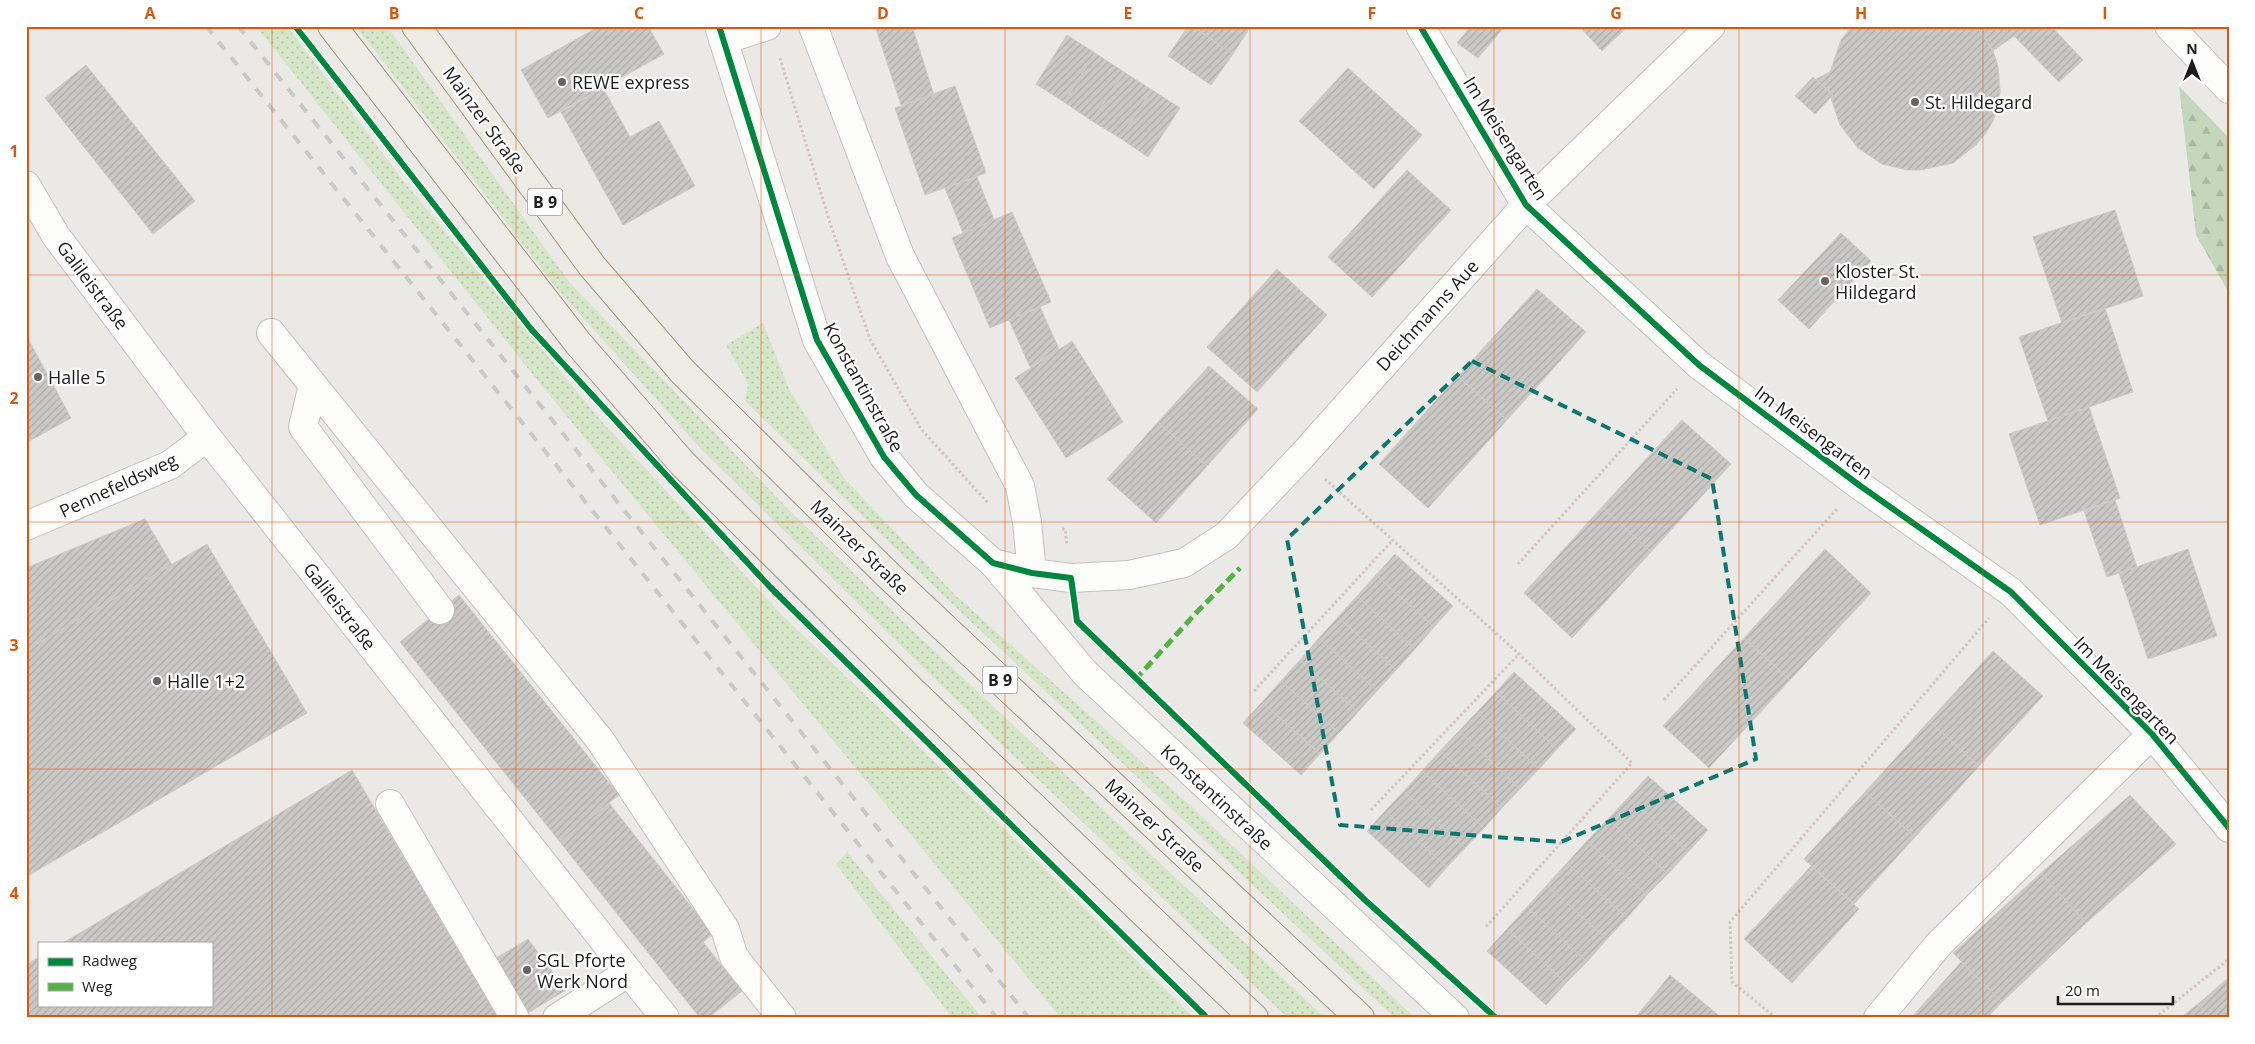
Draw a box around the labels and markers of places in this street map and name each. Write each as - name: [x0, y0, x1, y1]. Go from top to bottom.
- place label: REWE express: [572, 70, 690, 94]
- marker: REWE express: [556, 76, 568, 88]
- place label: St. Hildegard: [1925, 90, 2032, 114]
- marker: St. Hildegard: [1909, 96, 1921, 108]
- place label: Kloster St. Hildegard: [1835, 259, 1920, 304]
- marker: Kloster St. Hildegard: [1819, 275, 1831, 287]
- place label: Halle 5: [48, 365, 105, 389]
- marker: Halle 5: [32, 371, 44, 383]
- place label: Halle 1+2: [167, 669, 245, 693]
- marker: Halle 1+2: [151, 675, 163, 687]
- place label: SGL Pforte Werk Nord: [537, 948, 628, 993]
- marker: SGL Pforte Werk Nord: [521, 964, 533, 976]

